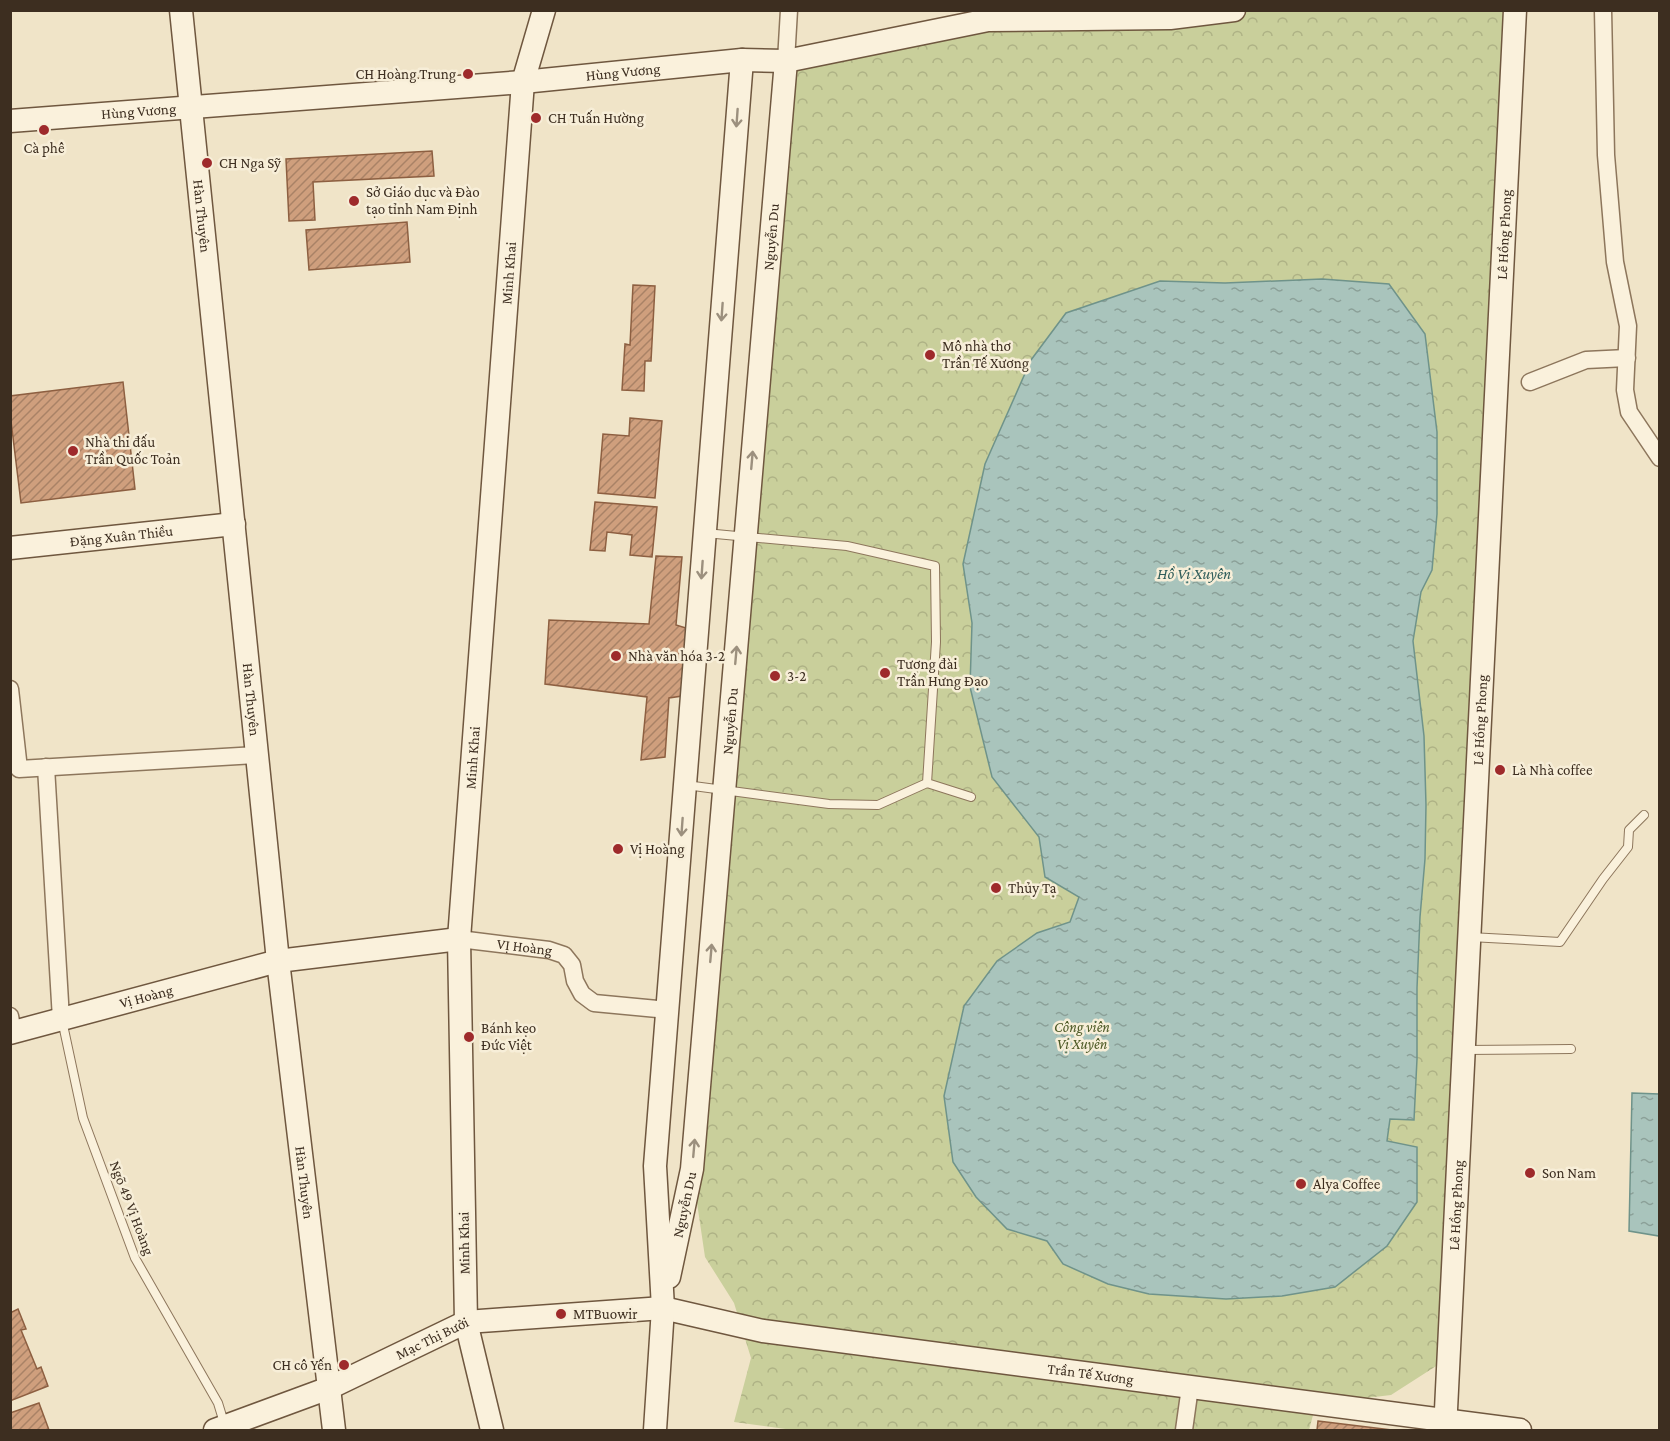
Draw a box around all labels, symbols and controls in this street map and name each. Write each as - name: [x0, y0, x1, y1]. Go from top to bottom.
- street label: Hùng Vương: [585, 60, 661, 84]
- place label: CH Hoàng Trung: [355, 66, 456, 83]
- marker: CH Hoàng Trung: [461, 67, 475, 81]
- street label: Hùng Vương: [101, 100, 177, 122]
- one-way arrow: [731, 107, 742, 127]
- place label: CH Tuấn Hường: [548, 109, 644, 127]
- marker: CH Tuấn Hường: [529, 111, 543, 125]
- marker: Cà phê: [37, 123, 51, 137]
- place label: Cà phê: [23, 140, 65, 157]
- place label: CH Nga Sỹ: [219, 155, 281, 172]
- marker: CH Nga Sỹ: [200, 156, 214, 170]
- street label: Hàn Thuyên: [190, 179, 214, 253]
- place label: Sở Giáo dục và Đào tạo tỉnh Nam Định: [366, 184, 480, 218]
- street label: Lê Hồng Phong: [1494, 189, 1515, 280]
- marker: Sở Giáo dục và Đào tạo tỉnh Nam Định: [347, 194, 361, 208]
- street label: Nguyễn Du: [760, 203, 782, 271]
- street label: Minh Khai: [498, 241, 519, 305]
- one-way arrow: [716, 302, 727, 322]
- place label: Mộ nhà thơ Trần Tế Xương: [942, 338, 1029, 372]
- marker: Mộ nhà thơ Trần Tế Xương: [923, 348, 937, 362]
- place label: Nhà thi đấu Trần Quốc Toản: [85, 433, 181, 467]
- marker: Nhà thi đấu Trần Quốc Toản: [66, 444, 80, 458]
- one-way arrow: [747, 451, 758, 471]
- street label: Đặng Xuân Thiều: [69, 522, 174, 550]
- one-way arrow: [697, 559, 708, 579]
- water label: Hồ Vị Xuyên: [1157, 565, 1231, 583]
- one-way arrow: [731, 645, 742, 665]
- place label: Nhà văn hóa 3-2: [628, 648, 725, 664]
- marker: Nhà văn hóa 3-2: [609, 649, 623, 663]
- place label: Tượng đài Trần Hưng Đạo: [897, 656, 988, 690]
- street label: Hàn Thuyên: [240, 662, 263, 737]
- marker: Tượng đài Trần Hưng Đạo: [878, 666, 892, 680]
- place label: 3-2: [787, 668, 807, 684]
- marker: 3-2: [768, 669, 782, 683]
- street label: Lê Hồng Phong: [1470, 674, 1491, 766]
- street label: Nguyễn Du: [719, 687, 741, 755]
- street label: Minh Khai: [462, 726, 483, 790]
- place label: Là Nhà coffee: [1512, 762, 1593, 778]
- marker: Là Nhà coffee: [1493, 763, 1507, 777]
- one-way arrow: [677, 816, 688, 836]
- place label: Vị Hoàng: [630, 841, 685, 858]
- marker: Vị Hoàng: [611, 842, 625, 856]
- place label: Thủy Tạ: [1008, 880, 1057, 897]
- marker: Thủy Tạ: [989, 881, 1003, 895]
- street label: VỊ Hoàng: [496, 936, 553, 959]
- one-way arrow: [705, 944, 716, 964]
- street label: Vị Hoàng: [118, 982, 175, 1011]
- park label: Công viên Vị Xuyên: [1054, 1019, 1110, 1053]
- place label: Bánh kẹo Đức Việt: [481, 1020, 536, 1054]
- marker: Bánh kẹo Đức Việt: [462, 1030, 476, 1044]
- one-way arrow: [689, 1138, 700, 1158]
- street label: Hàn Thuyên: [292, 1145, 317, 1220]
- street label: Ngõ 49 Vị Hoàng: [106, 1159, 157, 1258]
- street label: Lê Hồng Phong: [1446, 1160, 1467, 1251]
- place label: Son Nam: [1542, 1165, 1596, 1181]
- marker: Son Nam: [1523, 1166, 1537, 1180]
- street label: Nguyễn Du: [670, 1170, 699, 1239]
- place label: Alya Coffee: [1313, 1176, 1381, 1193]
- marker: Alya Coffee: [1294, 1177, 1308, 1191]
- street label: Minh Khai: [455, 1211, 473, 1275]
- place label: MTBuowir: [573, 1306, 638, 1322]
- marker: MTBuowir: [554, 1307, 568, 1321]
- street label: Mạc Thị Bưởi: [393, 1314, 471, 1363]
- place label: CH cô Yến: [273, 1356, 332, 1373]
- marker: CH cô Yến: [337, 1358, 351, 1372]
- street label: Trần Tế Xương: [1046, 1360, 1135, 1388]

